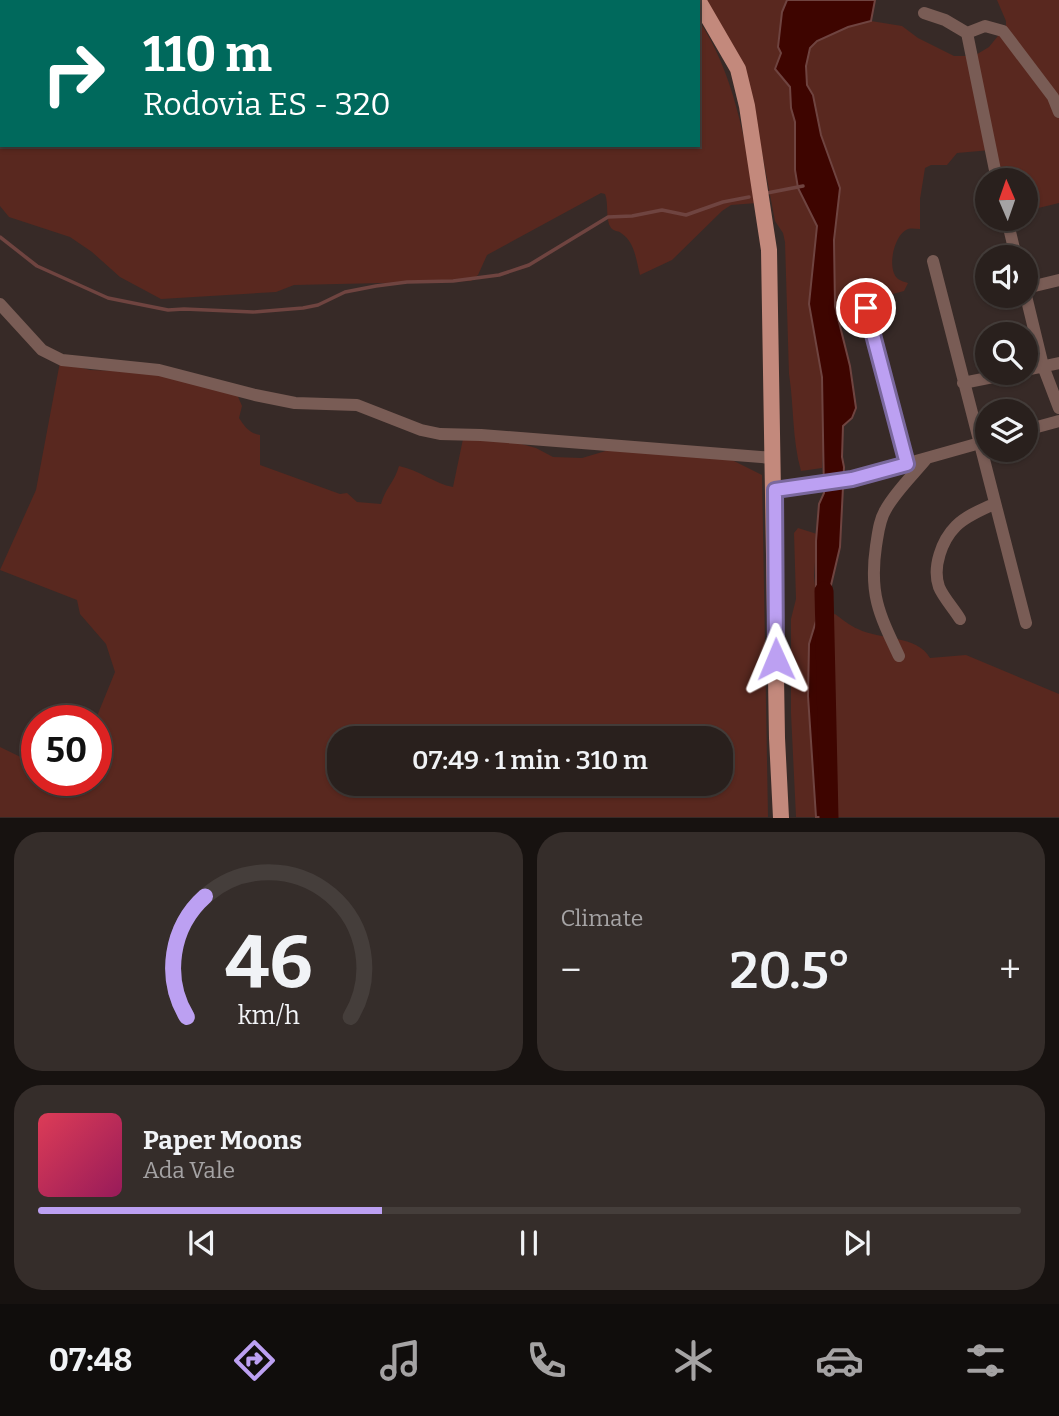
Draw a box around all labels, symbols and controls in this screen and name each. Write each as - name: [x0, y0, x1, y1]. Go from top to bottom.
- text: 110 m: [143, 25, 272, 84]
- icon: right: [28, 28, 119, 119]
- text: Rodovia ES - 320: [143, 85, 391, 123]
- north arrow: [975, 168, 1038, 231]
- map controls: [975, 168, 1038, 462]
- button: sound: [975, 245, 1038, 308]
- pin: [836, 278, 896, 338]
- icon: arrive: [847, 289, 885, 327]
- button: search: [975, 322, 1038, 385]
- button: layers: [975, 399, 1038, 462]
- position arrow: [739, 622, 813, 696]
- speed limit sign: 50: [21, 705, 112, 796]
- text: 07:49 · 1 min · 310 m: [412, 745, 648, 776]
- text: Climate: [561, 904, 643, 932]
- text: 46: [225, 920, 312, 1007]
- text: 20.5°: [730, 939, 851, 1002]
- text: −: [561, 947, 581, 993]
- text: +: [999, 947, 1021, 993]
- text: km/h: [237, 1001, 300, 1031]
- text: Paper Moons: [143, 1125, 302, 1156]
- text: Ada Vale: [143, 1156, 235, 1184]
- icon: previous: [183, 1224, 221, 1262]
- icon: pause: [510, 1224, 548, 1262]
- icon: next: [838, 1224, 876, 1262]
- icon: directions: [230, 1336, 279, 1385]
- icon: music: [376, 1336, 425, 1385]
- icon: phone: [522, 1336, 571, 1385]
- icon: climate: [669, 1336, 718, 1385]
- icon: car: [815, 1336, 864, 1385]
- icon: filters: [961, 1336, 1010, 1385]
- text: 07:48: [49, 1341, 132, 1379]

